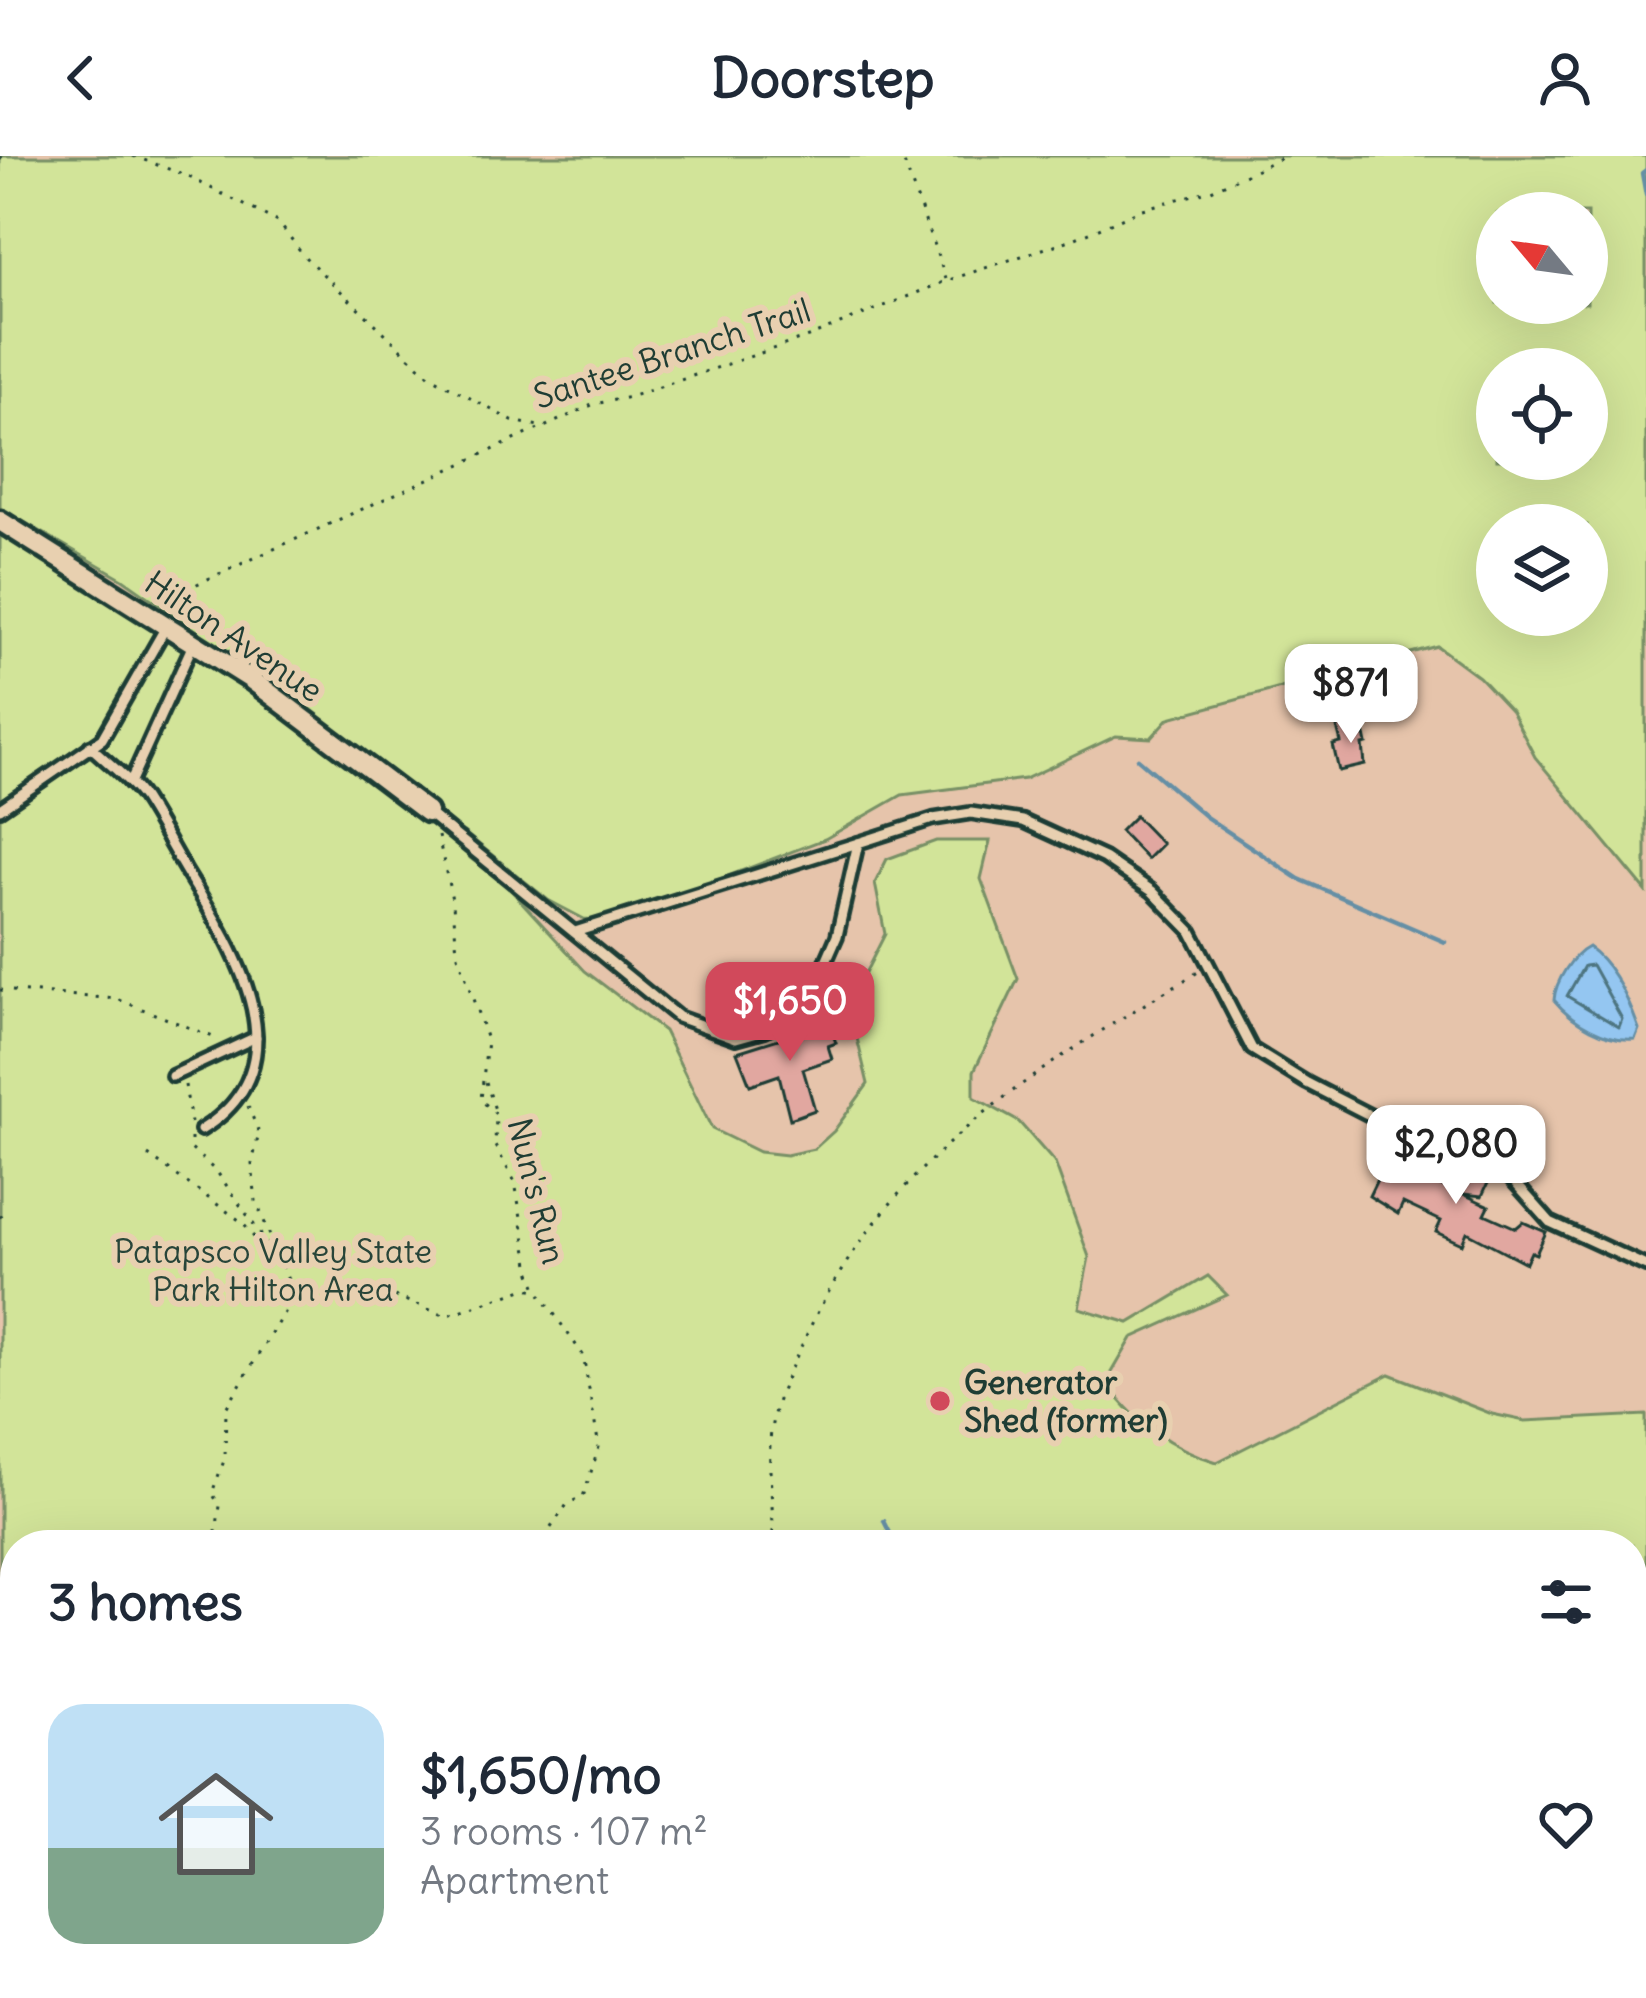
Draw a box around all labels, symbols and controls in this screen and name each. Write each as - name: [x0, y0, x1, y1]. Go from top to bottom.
- text: Doorstep: [711, 44, 935, 112]
- icon: back: [48, 45, 114, 111]
- icon: person: [1532, 45, 1598, 111]
- north arrow: [1476, 192, 1608, 324]
- map controls: [1476, 192, 1608, 636]
- street label: Santee Branch Trail: [528, 288, 816, 418]
- button: locate: [1476, 348, 1608, 480]
- button: layers: [1476, 504, 1608, 636]
- street label: Hilton Avenue: [137, 561, 331, 711]
- pin: $871: [1280, 644, 1422, 746]
- text: $871: [1312, 658, 1390, 707]
- pin: $1,650: [692, 962, 888, 1064]
- text: $1,650: [732, 976, 848, 1025]
- pin: $2,080: [1358, 1105, 1554, 1207]
- street label: Nun's Run: [499, 1114, 575, 1268]
- text: $2,080: [1394, 1119, 1518, 1168]
- park label: Patapsco Valley State Park Hilton Area: [114, 1230, 432, 1310]
- place label: Generator Shed (former): [964, 1361, 1168, 1441]
- marker: Generator Shed (former): [927, 1388, 953, 1414]
- icon: filters: [1533, 1569, 1599, 1635]
- text: 3 homes: [48, 1570, 243, 1634]
- text: $1,650/mo: [420, 1743, 661, 1807]
- icon: home: [144, 1752, 288, 1896]
- icon: heart: [1533, 1791, 1599, 1857]
- text: 3 rooms · 107 m²: [420, 1807, 708, 1856]
- text: Apartment: [420, 1856, 609, 1905]

